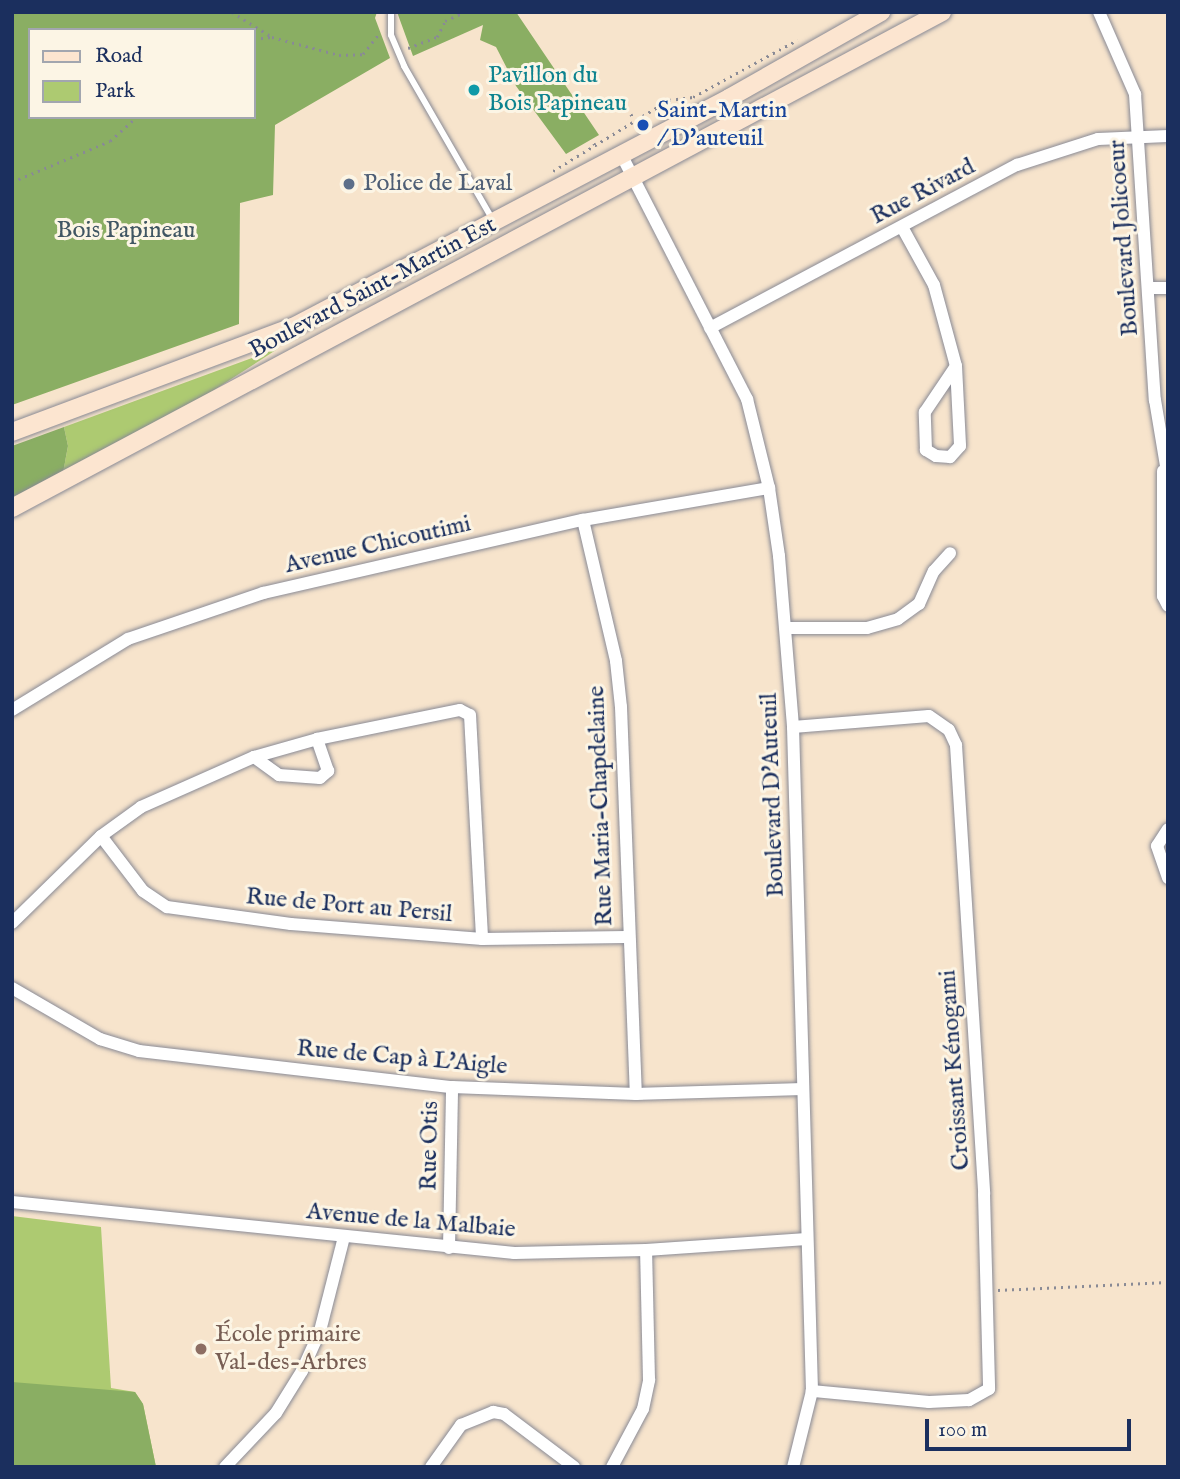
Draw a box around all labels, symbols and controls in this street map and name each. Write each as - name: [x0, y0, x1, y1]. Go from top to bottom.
- legend: [28, 28, 256, 119]
- text: Road: [95, 43, 142, 70]
- place label: Pavillon du Bois Papineau: [488, 62, 627, 118]
- text: Park: [95, 78, 135, 105]
- marker: Pavillon du Bois Papineau: [466, 82, 482, 98]
- place label: Saint-Martin / D'auteuil: [657, 97, 787, 153]
- marker: Saint-Martin / D'auteuil: [635, 117, 651, 133]
- street label: Boulevard Jolicoeur: [1103, 139, 1145, 337]
- street label: Rue Rivard: [866, 153, 980, 231]
- place label: Police de Laval: [363, 170, 512, 198]
- marker: Police de Laval: [341, 176, 357, 192]
- street label: Boulevard Saint-Martin Est: [245, 211, 501, 365]
- park label: Bois Papineau: [57, 217, 195, 245]
- street label: Avenue Chicoutimi: [282, 510, 474, 580]
- street label: Rue Maria-Chapdelaine: [582, 685, 620, 927]
- street label: Boulevard D'Auteuil: [755, 692, 791, 898]
- street label: Rue de Port au Persil: [244, 883, 454, 929]
- street label: Croissant Kénogami: [934, 969, 976, 1171]
- street label: Rue de Cap à L'Aigle: [295, 1034, 509, 1082]
- street label: Rue Otis: [415, 1101, 445, 1191]
- street label: Avenue de la Malbaie: [305, 1198, 517, 1244]
- place label: École primaire Val-des-Arbres: [215, 1321, 367, 1377]
- marker: École primaire Val-des-Arbres: [193, 1341, 209, 1357]
- scale bar: [928, 1406, 1134, 1450]
- text: 100 m: [938, 1417, 987, 1444]

